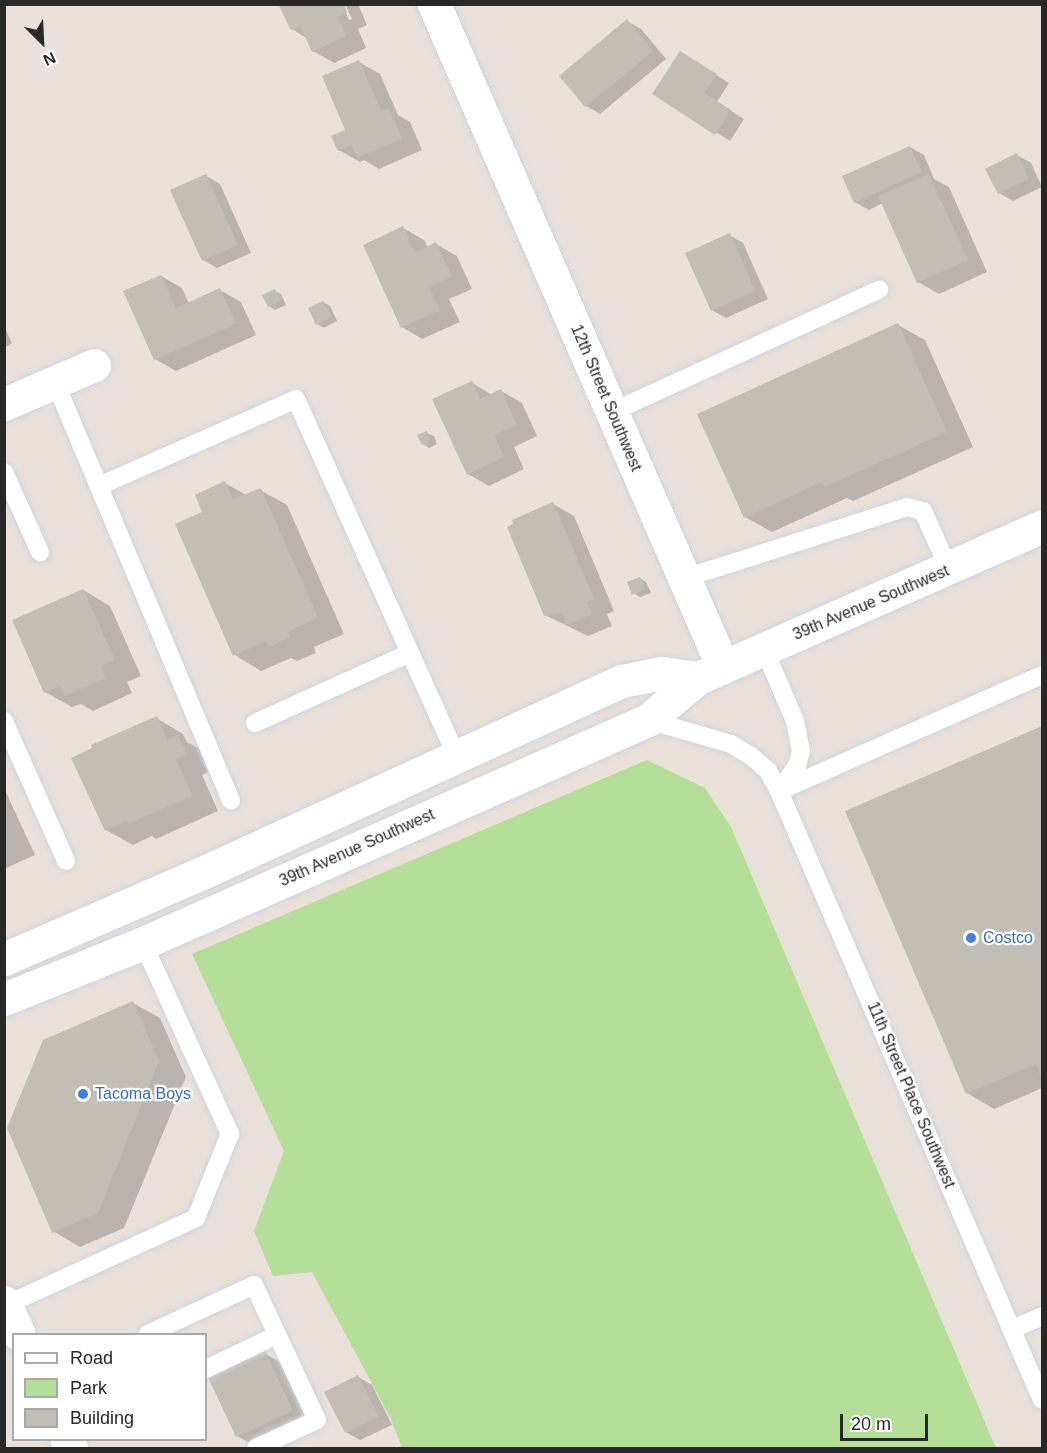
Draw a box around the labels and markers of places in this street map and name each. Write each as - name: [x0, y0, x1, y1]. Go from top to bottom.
- place label: Costco: [983, 928, 1033, 948]
- marker: Costco: [964, 931, 978, 945]
- place label: Tacoma Boys: [95, 1084, 191, 1104]
- marker: Tacoma Boys: [76, 1087, 90, 1101]

